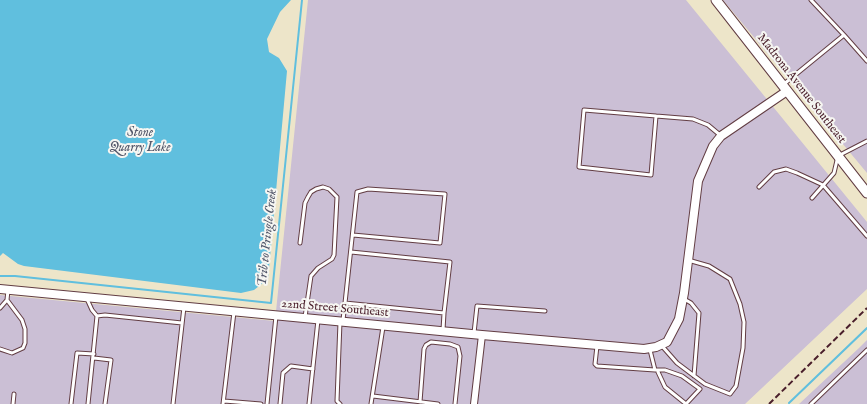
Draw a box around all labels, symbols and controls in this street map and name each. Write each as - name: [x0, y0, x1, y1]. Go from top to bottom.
- street label: Madrona Avenue Southeast: [754, 31, 848, 147]
- water label: Stone Quarry Lake: [109, 125, 171, 156]
- water label: Trib to Pringle Creek: [255, 189, 281, 287]
- street label: 22nd Street Southeast: [281, 297, 389, 321]

